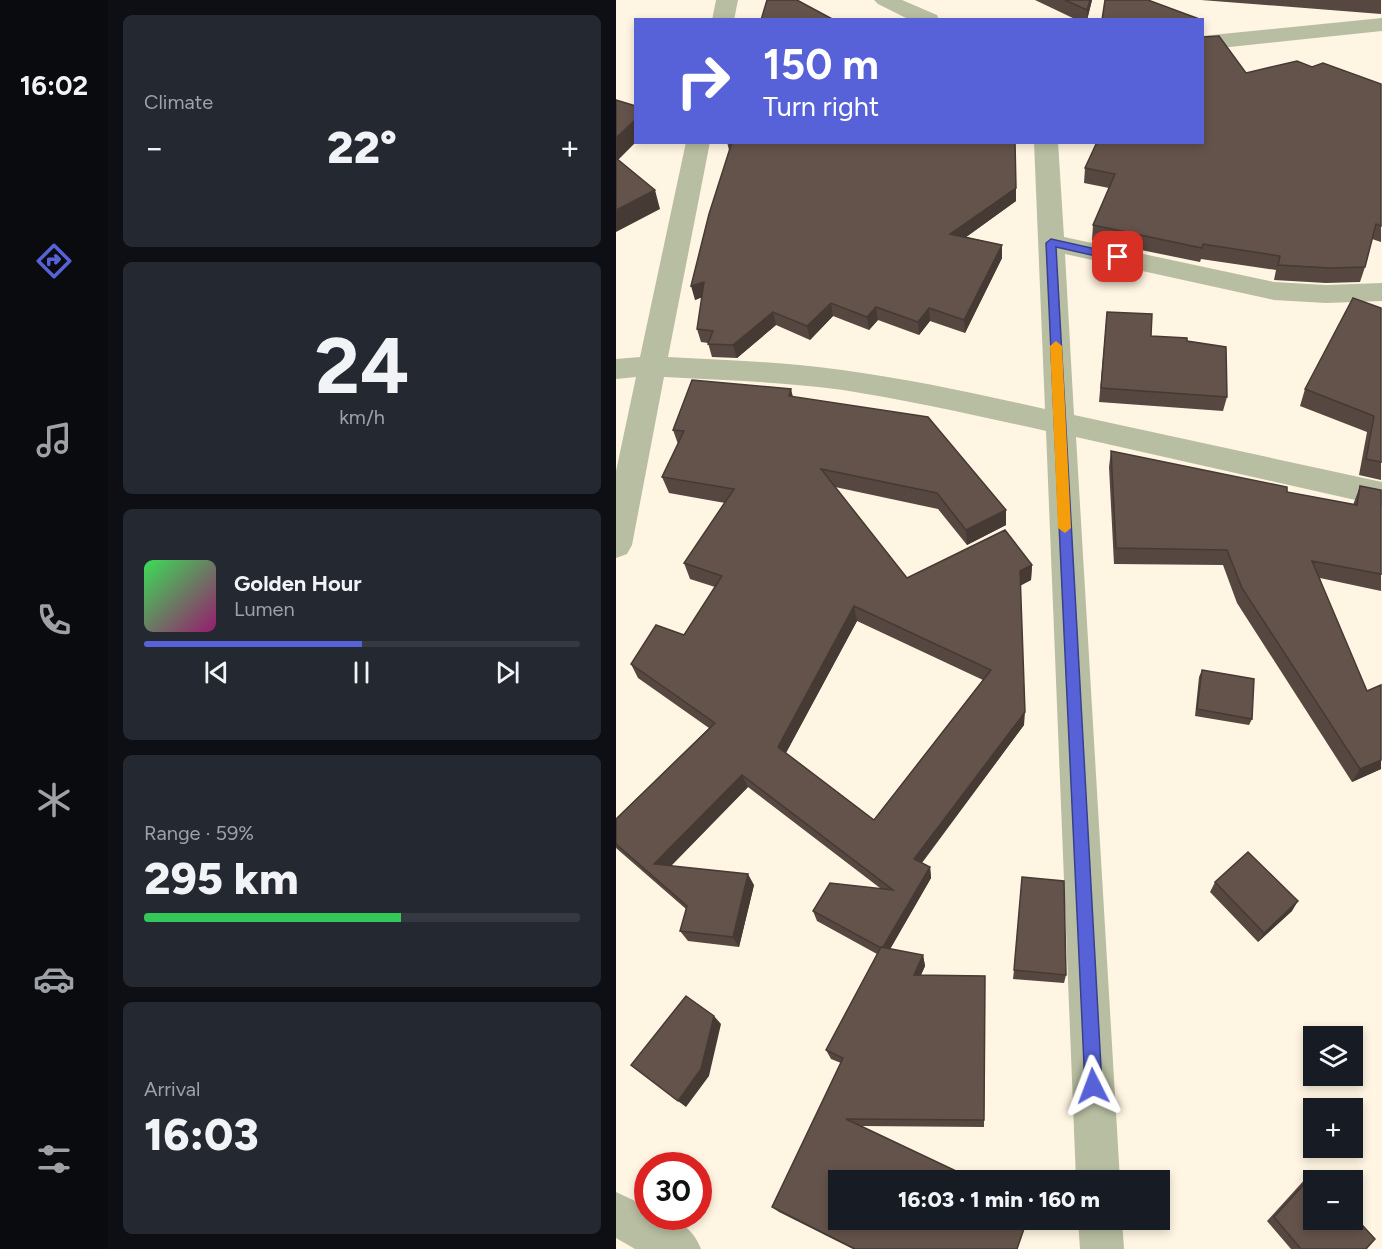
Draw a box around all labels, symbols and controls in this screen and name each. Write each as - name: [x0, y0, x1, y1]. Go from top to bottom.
- text: 150 m: [763, 39, 879, 90]
- icon: right: [664, 42, 742, 120]
- text: 16:02: [20, 69, 88, 102]
- text: Climate: [144, 90, 213, 114]
- text: Turn right: [763, 90, 879, 123]
- text: 22°: [327, 120, 397, 174]
- text: −: [144, 128, 165, 167]
- text: +: [559, 128, 580, 167]
- pin: [1092, 231, 1143, 282]
- icon: directions: [33, 240, 75, 282]
- icon: arrive: [1101, 240, 1134, 273]
- text: 24: [315, 319, 409, 413]
- text: km/h: [339, 405, 385, 429]
- icon: music: [33, 419, 75, 461]
- text: Golden Hour: [234, 570, 362, 597]
- text: Lumen: [234, 597, 295, 621]
- icon: phone: [33, 599, 75, 641]
- icon: previous: [200, 656, 233, 689]
- icon: pause: [345, 656, 378, 689]
- icon: next: [491, 656, 524, 689]
- icon: climate: [33, 779, 75, 821]
- text: Range · 59%: [144, 821, 254, 845]
- text: 295 km: [144, 851, 299, 905]
- icon: car: [33, 958, 75, 1000]
- map controls: [1303, 1026, 1363, 1230]
- button: layers: [1303, 1026, 1363, 1086]
- position arrow: [1061, 1054, 1125, 1118]
- text: Arrival: [144, 1077, 200, 1101]
- button: +: [1303, 1098, 1363, 1158]
- text: 16:03: [144, 1107, 259, 1161]
- icon: filters: [33, 1138, 75, 1180]
- speed limit sign: 30: [634, 1152, 712, 1230]
- button: −: [1303, 1170, 1363, 1230]
- text: 16:03 · 1 min · 160 m: [898, 1186, 1100, 1213]

